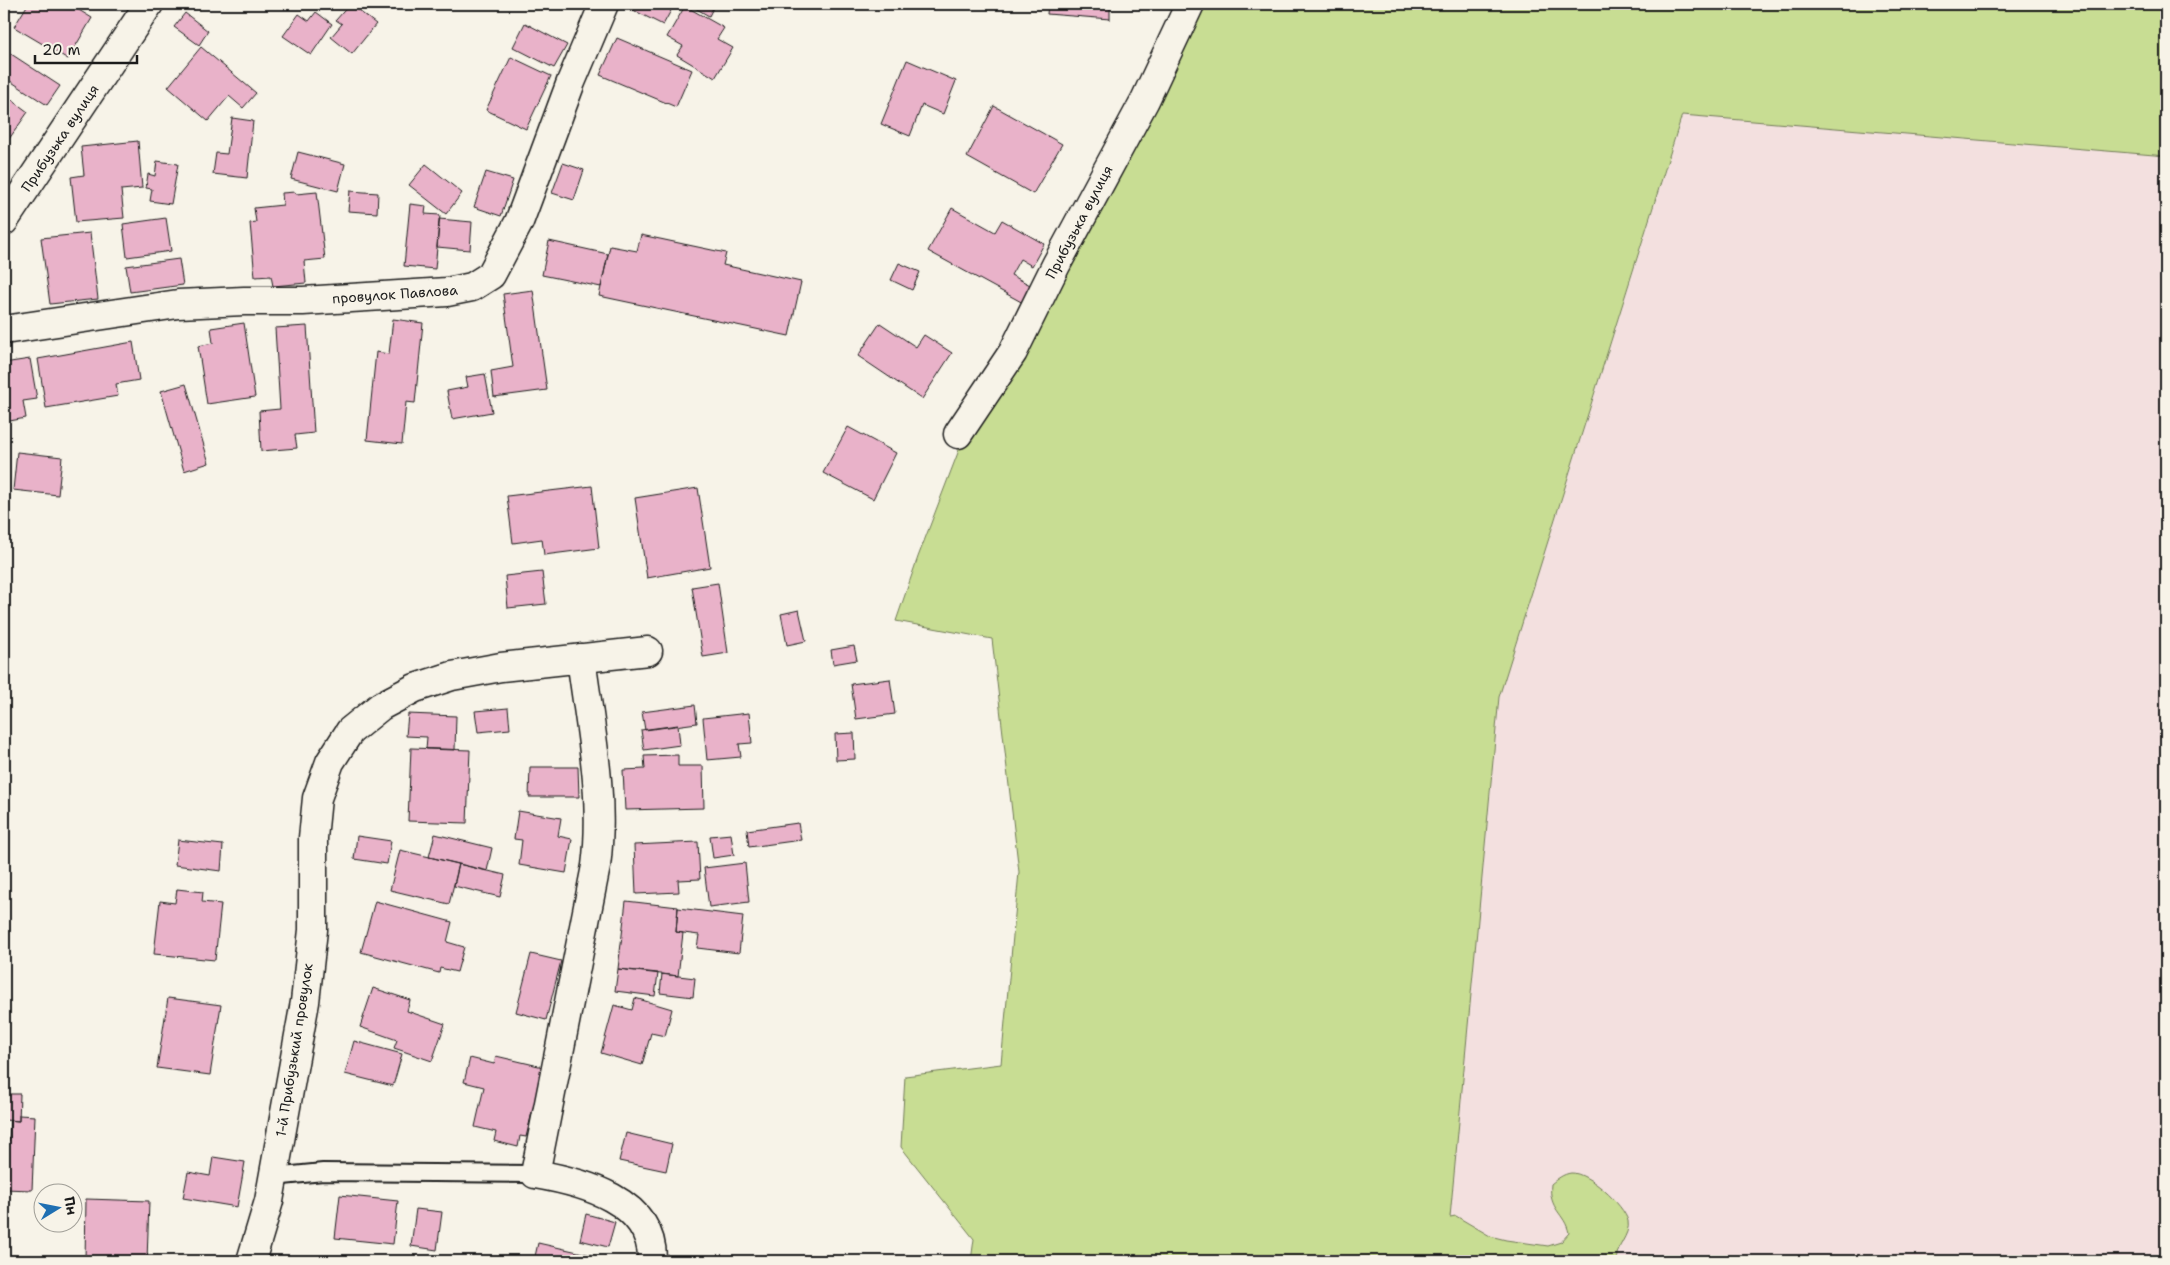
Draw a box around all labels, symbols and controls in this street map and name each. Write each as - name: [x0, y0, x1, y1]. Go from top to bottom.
- scale bar: [35, 32, 138, 64]
- text: 20 m: [42, 40, 81, 60]
- street label: Прибузька вулиця: [17, 81, 103, 195]
- street label: Прибузька вулиця: [1041, 162, 1117, 282]
- street label: провулок Павлова: [332, 281, 459, 307]
- street label: 1-й Прибузький провулок: [271, 961, 317, 1138]
- north arrow: [32, 1182, 82, 1232]
- text: Пн: [60, 1195, 81, 1216]

